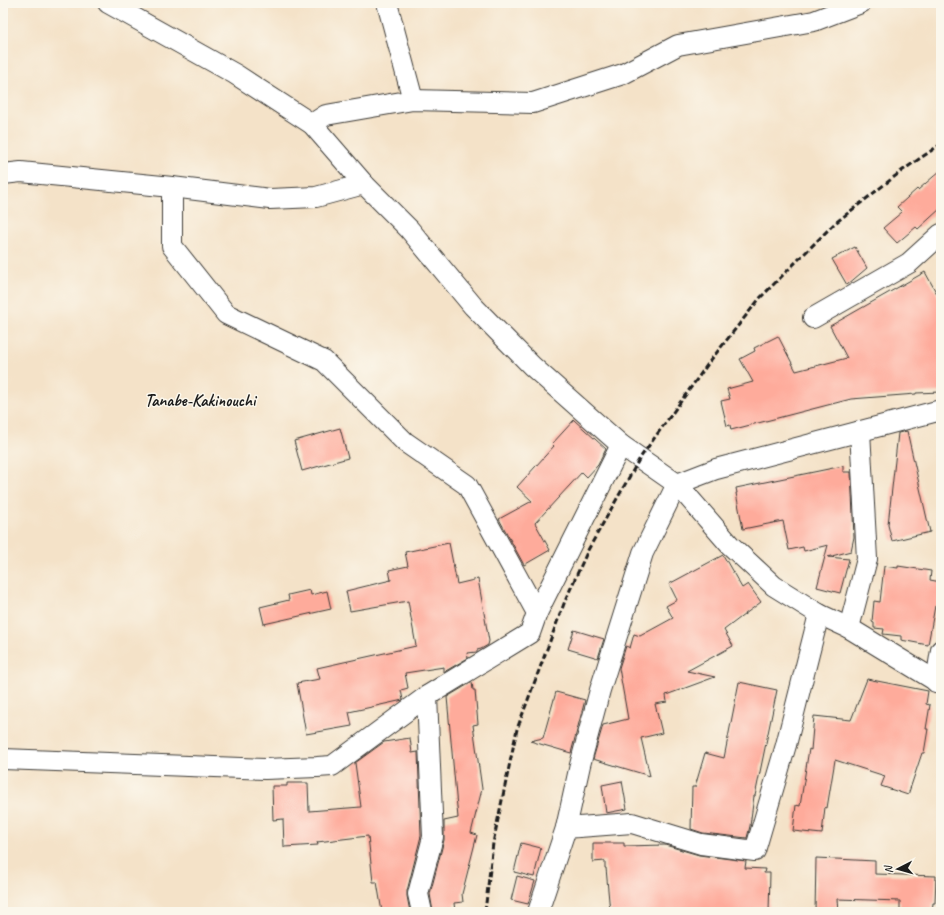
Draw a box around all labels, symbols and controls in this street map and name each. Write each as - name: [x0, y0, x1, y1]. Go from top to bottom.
- district label: Tanabe-Kakinouchi: [145, 390, 258, 411]
- north arrow: [878, 849, 918, 889]
- text: N: [881, 864, 895, 874]

